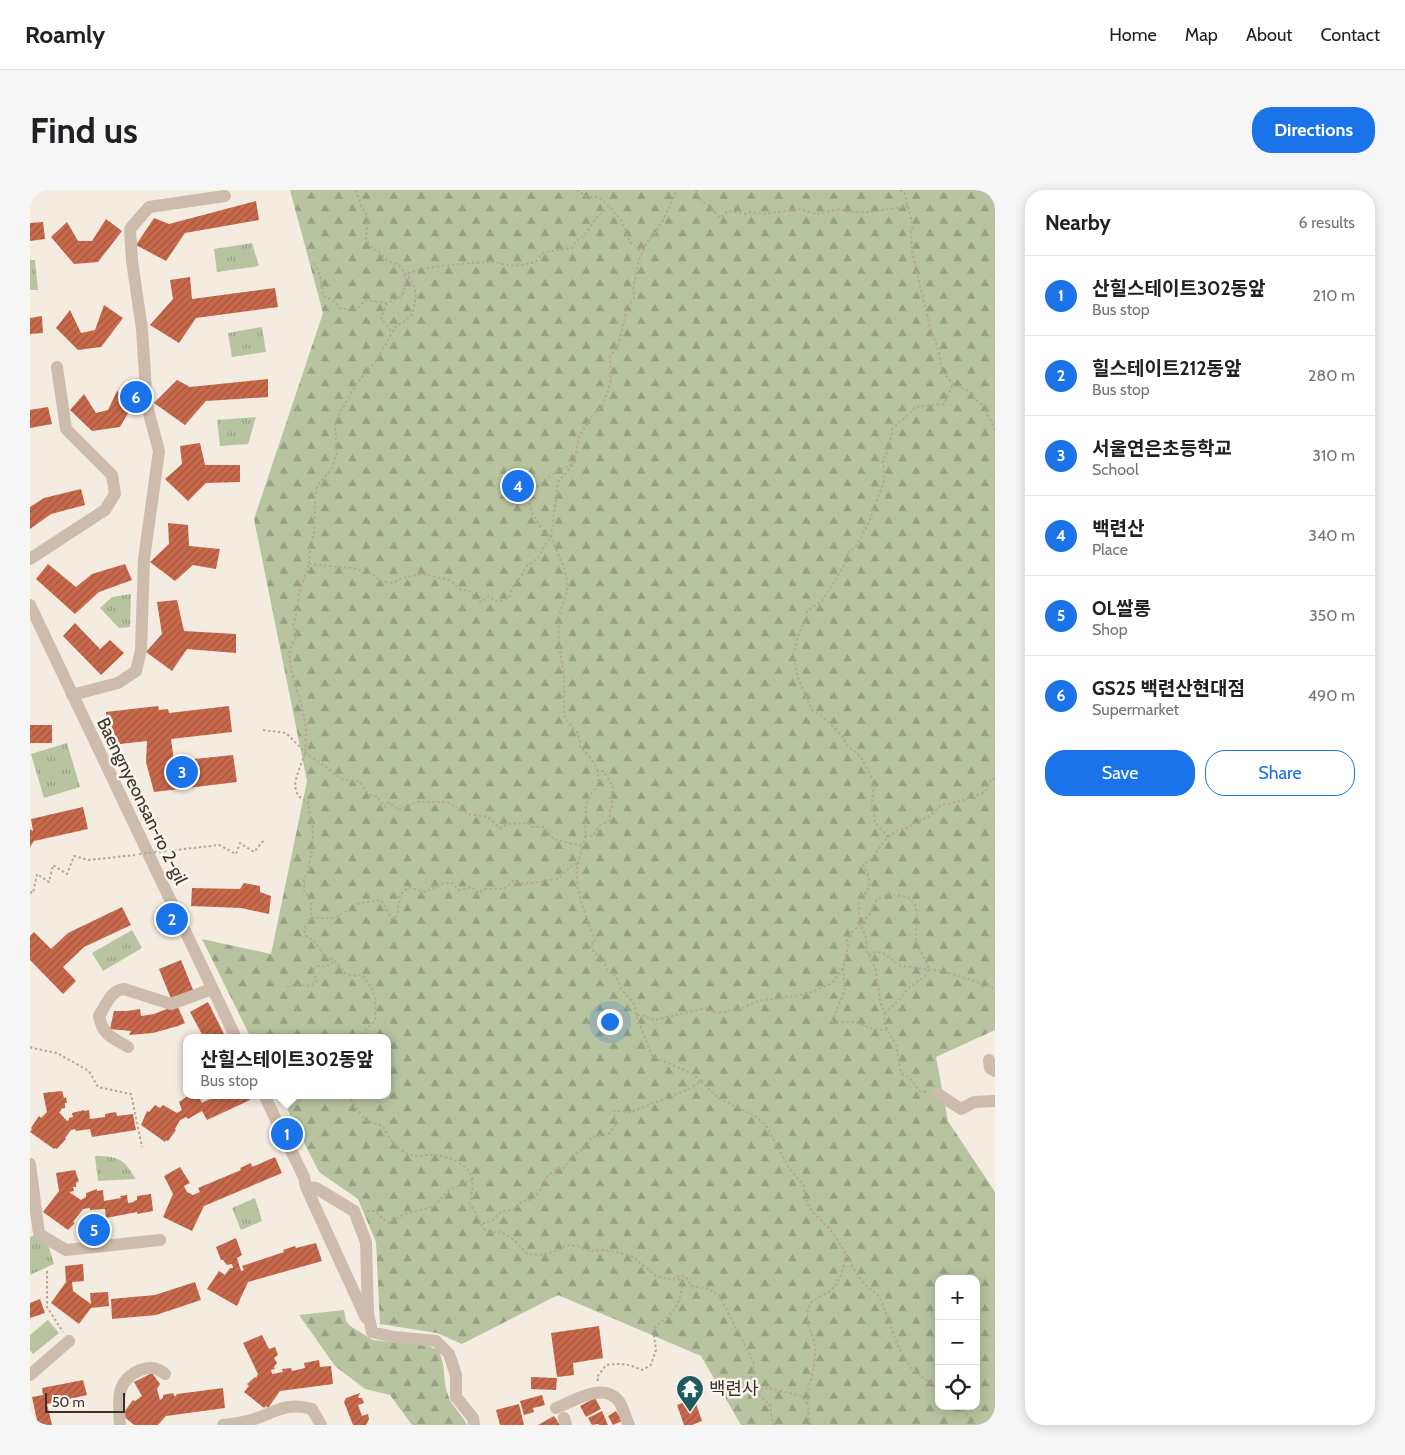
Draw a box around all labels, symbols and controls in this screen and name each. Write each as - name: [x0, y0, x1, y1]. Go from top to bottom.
- text: Roamly: [25, 20, 105, 49]
- text: Home: [1109, 24, 1157, 46]
- text: Map: [1185, 24, 1218, 46]
- text: About: [1246, 24, 1292, 46]
- text: Contact: [1320, 24, 1380, 46]
- button: Directions: [1252, 107, 1375, 153]
- text: Find us: [30, 109, 138, 152]
- text: Nearby: [1045, 210, 1111, 235]
- text: 6 results: [1299, 213, 1355, 232]
- text: 산힐스테이트302동앞: [1092, 277, 1266, 300]
- text: 1: [1058, 286, 1064, 305]
- text: 210 m: [1313, 286, 1355, 305]
- text: Bus stop: [1092, 300, 1150, 319]
- text: 힐스테이트212동앞: [1092, 357, 1241, 380]
- text: 2: [1057, 366, 1065, 385]
- text: 280 m: [1308, 366, 1355, 385]
- pin: 6: [120, 378, 152, 416]
- text: Bus stop: [1092, 380, 1150, 399]
- text: 서울연은초등학교: [1092, 437, 1232, 460]
- text: 3: [1057, 446, 1065, 465]
- text: 310 m: [1312, 446, 1355, 465]
- text: School: [1092, 460, 1139, 479]
- pin: 4: [502, 467, 534, 505]
- text: 백련산: [1092, 517, 1144, 540]
- text: 4: [1056, 526, 1066, 545]
- text: 340 m: [1308, 526, 1355, 545]
- text: Place: [1092, 540, 1128, 559]
- text: OL쌀롱: [1092, 597, 1151, 620]
- text: 5: [1057, 606, 1065, 625]
- text: 350 m: [1309, 606, 1355, 625]
- text: Shop: [1092, 620, 1128, 639]
- text: GS25 백련산현대점: [1092, 677, 1245, 700]
- text: 6: [1057, 686, 1066, 705]
- text: 490 m: [1308, 686, 1355, 705]
- text: Supermarket: [1092, 700, 1179, 719]
- street label: Baengnyeonsan-ro 2-gil: [92, 714, 192, 889]
- button: Save: [1045, 750, 1195, 796]
- button: Share: [1205, 750, 1355, 796]
- pin: 3: [166, 753, 198, 791]
- pin: 2: [156, 900, 188, 938]
- your location: [597, 1009, 623, 1035]
- popup: [183, 1034, 391, 1099]
- text: 산힐스테이트302동앞: [200, 1048, 374, 1071]
- text: Bus stop: [200, 1071, 258, 1090]
- pin: 1: [271, 1115, 303, 1153]
- pin: 5: [78, 1211, 110, 1249]
- map controls: [935, 1275, 980, 1410]
- button: +: [935, 1275, 980, 1320]
- button: −: [935, 1320, 980, 1365]
- button: locate: [935, 1365, 980, 1410]
- temple icon: 백련사: [675, 1374, 705, 1413]
- place label: 백련사: [709, 1378, 759, 1400]
- scale bar: [45, 1390, 125, 1413]
- text: 50 m: [52, 1393, 85, 1411]

